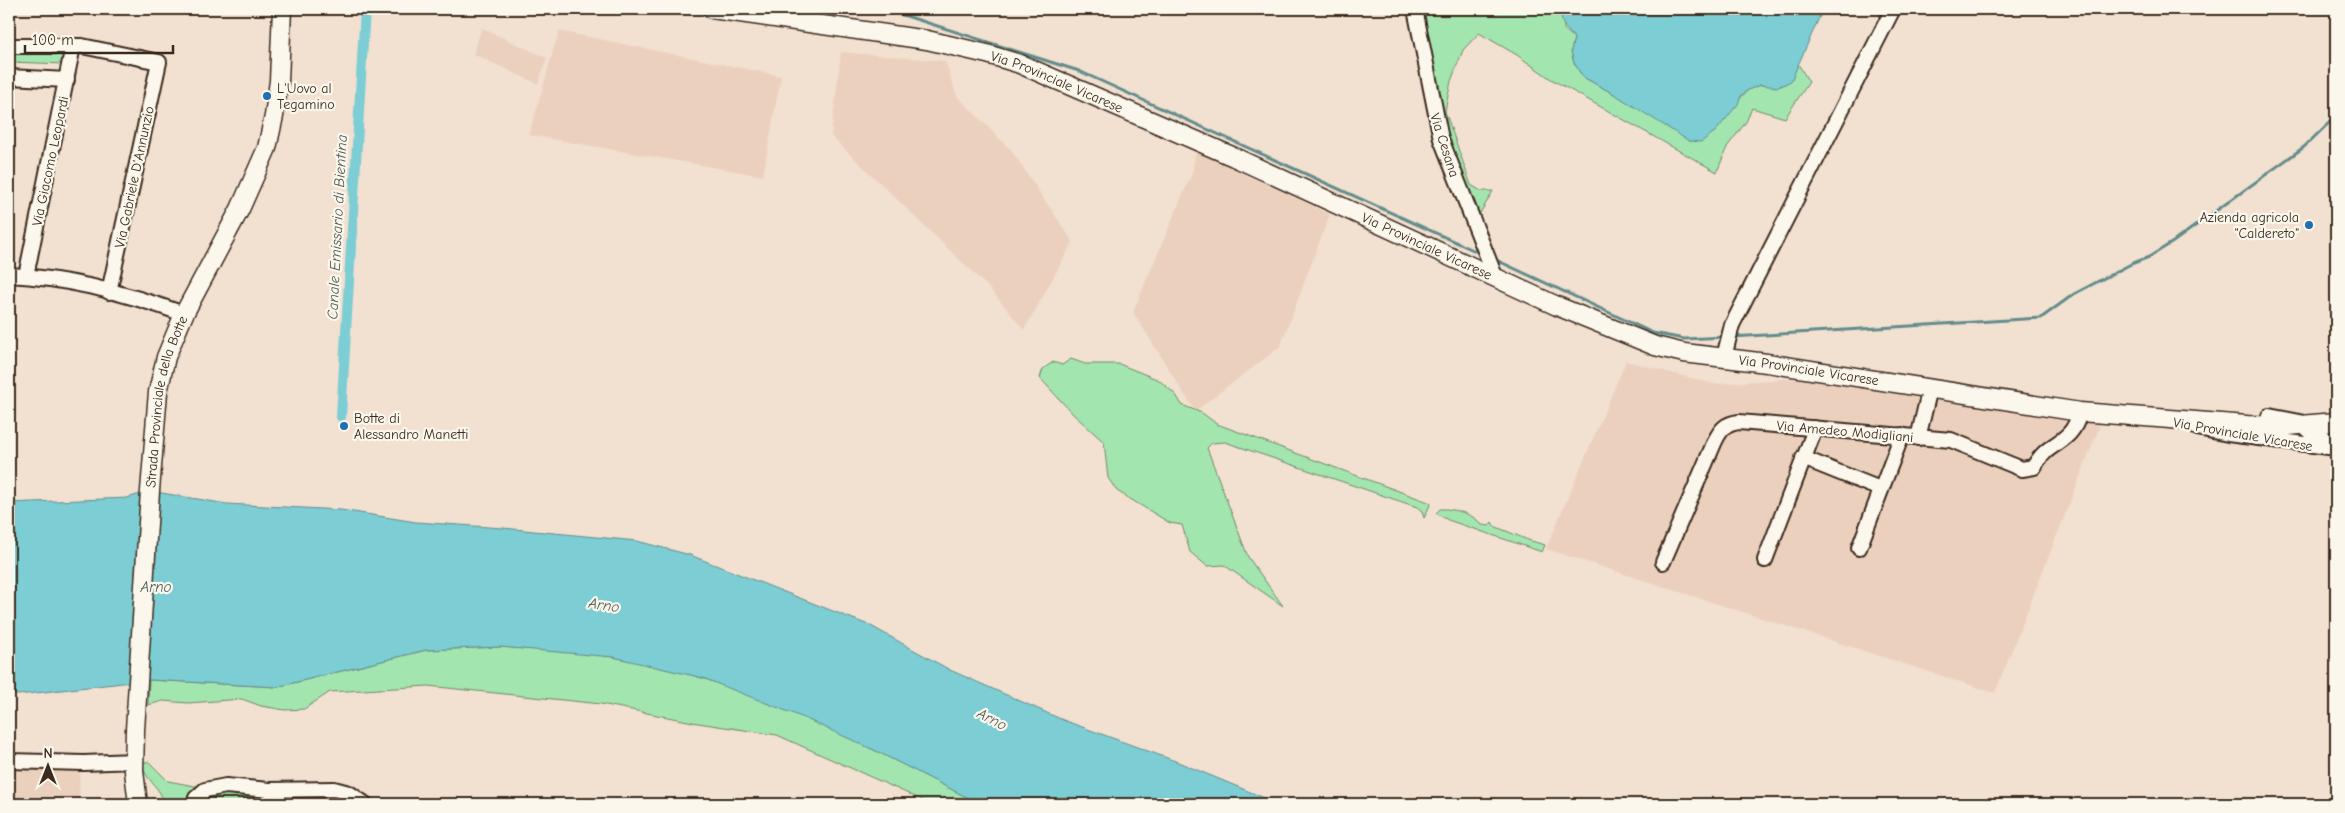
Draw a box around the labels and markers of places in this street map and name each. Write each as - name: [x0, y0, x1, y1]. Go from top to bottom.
- place label: L'Uovo al Tegamino: [277, 80, 335, 113]
- marker: L'Uovo al Tegamino: [261, 90, 273, 102]
- place label: Azienda agricola "Caldereto": [2200, 209, 2299, 242]
- marker: Azienda agricola "Caldereto": [2303, 219, 2315, 231]
- place label: Botte di Alessandro Manetti: [354, 410, 469, 443]
- marker: Botte di Alessandro Manetti: [338, 420, 350, 432]

